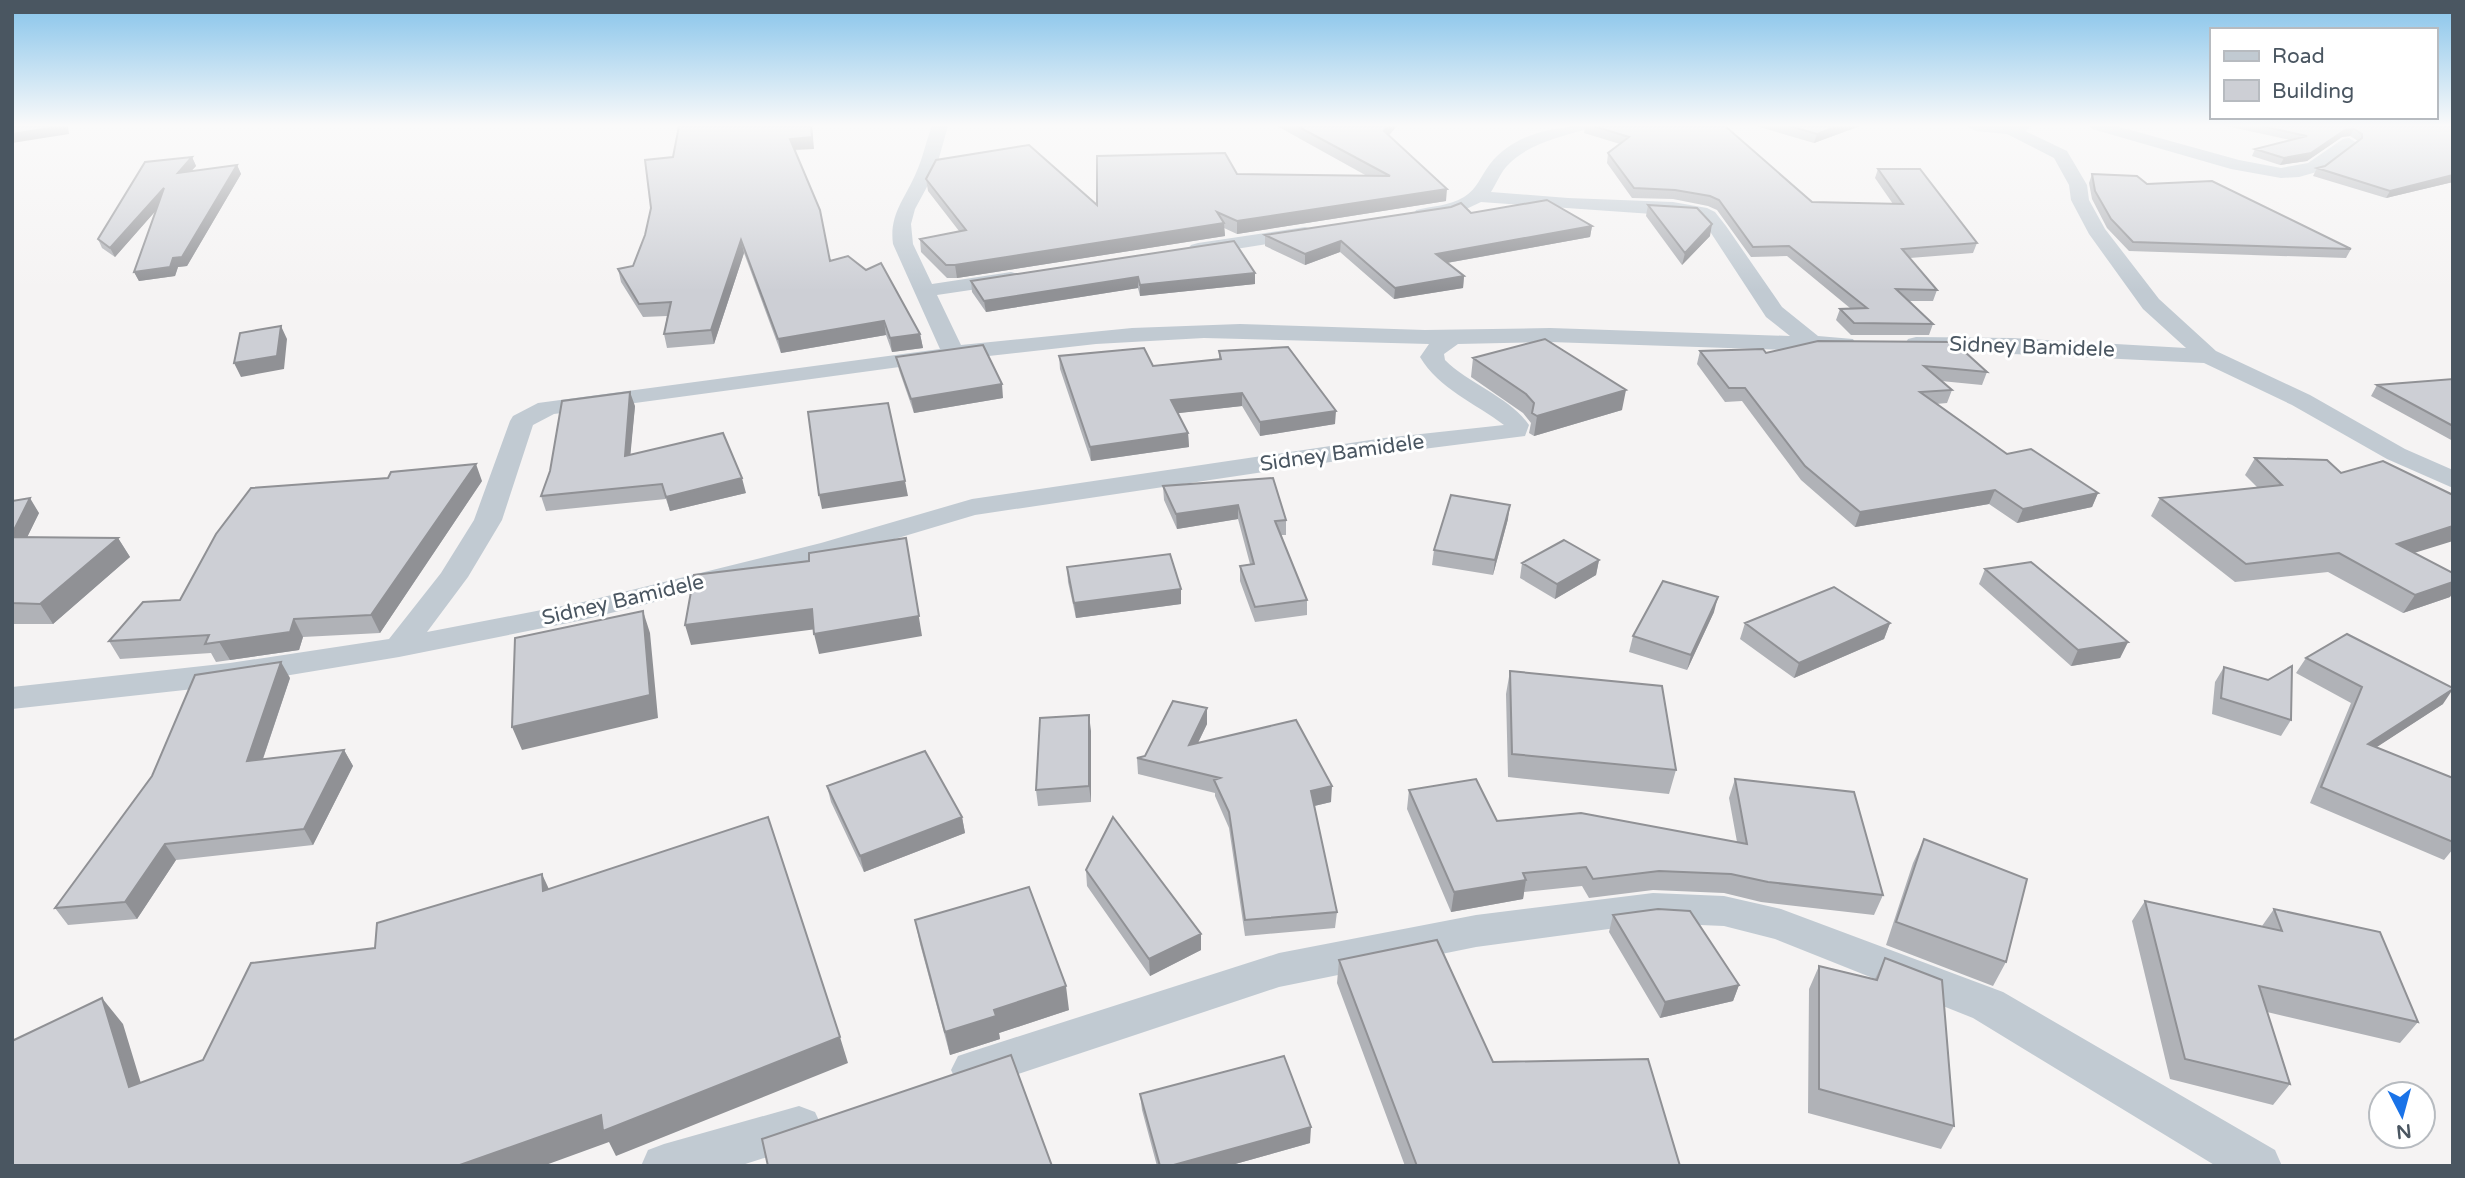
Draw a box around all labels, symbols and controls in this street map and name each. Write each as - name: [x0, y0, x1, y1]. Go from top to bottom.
- legend: [2210, 28, 2437, 119]
- text: Road: [2272, 44, 2325, 69]
- text: Building: [2272, 79, 2354, 104]
- street label: Sidney Bamidele: [1949, 332, 2115, 362]
- street label: Sidney Bamidele: [1258, 429, 1426, 477]
- street label: Sidney Bamidele: [539, 569, 707, 631]
- north arrow: [2367, 1080, 2437, 1150]
- text: N: [2395, 1119, 2412, 1143]

